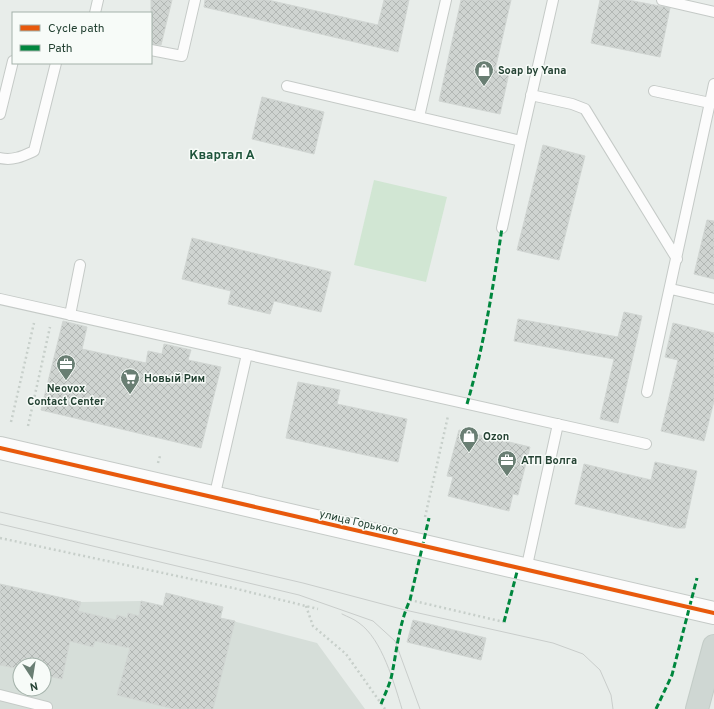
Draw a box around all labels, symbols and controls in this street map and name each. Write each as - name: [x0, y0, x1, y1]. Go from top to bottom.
- legend: [12, 12, 152, 64]
- text: Cycle path: [48, 21, 105, 37]
- text: Path: [48, 41, 73, 57]
- shop icon: Soap by Yana: [473, 59, 495, 87]
- place label: Soap by Yana: [498, 64, 566, 78]
- district label: Квартал А: [189, 148, 255, 164]
- office icon: Neovox Contact Center: [55, 353, 77, 381]
- supermarket icon: Новый Рим: [119, 367, 141, 395]
- place label: Новый Рим: [144, 372, 205, 386]
- place label: Neovox Contact Center: [27, 382, 105, 409]
- shop icon: Ozon: [458, 425, 480, 453]
- place label: Ozon: [483, 430, 509, 444]
- office icon: АТП Волга: [496, 449, 518, 477]
- place label: АТП Волга: [521, 454, 577, 468]
- street label: улица Горького: [318, 507, 400, 539]
- north arrow: [12, 657, 52, 697]
- text: N: [29, 678, 39, 693]

